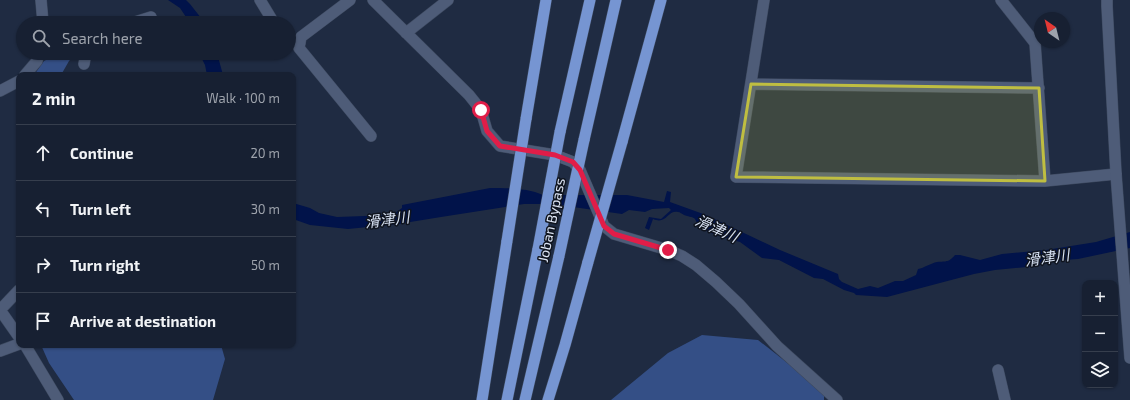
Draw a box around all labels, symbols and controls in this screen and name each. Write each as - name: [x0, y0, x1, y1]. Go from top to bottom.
- north arrow: [1034, 12, 1070, 48]
- search box: [16, 16, 296, 60]
- icon: search: [30, 27, 52, 49]
- text: Search here: [62, 29, 143, 47]
- text: 2 min: [32, 88, 75, 108]
- text: Walk · 100 m: [206, 90, 280, 106]
- route start: [472, 101, 490, 119]
- icon: ahead: [32, 142, 54, 164]
- text: Continue: [70, 144, 133, 162]
- text: 20 m: [251, 145, 280, 161]
- street label: Joban Bypass: [534, 176, 568, 264]
- icon: left: [32, 198, 54, 220]
- text: Turn left: [70, 200, 131, 218]
- text: 30 m: [251, 201, 280, 217]
- water label: 滑津川: [364, 207, 412, 231]
- water label: 滑津川: [693, 211, 743, 246]
- route end: [659, 241, 677, 259]
- water label: 滑津川: [1023, 245, 1073, 269]
- icon: right: [32, 254, 54, 276]
- text: Turn right: [70, 256, 140, 274]
- text: 50 m: [251, 257, 280, 273]
- map controls: [1082, 280, 1118, 388]
- button: +: [1082, 280, 1118, 316]
- icon: arrive: [32, 310, 54, 332]
- text: Arrive at destination: [70, 312, 216, 330]
- button: −: [1082, 316, 1118, 352]
- button: layers: [1082, 352, 1118, 388]

